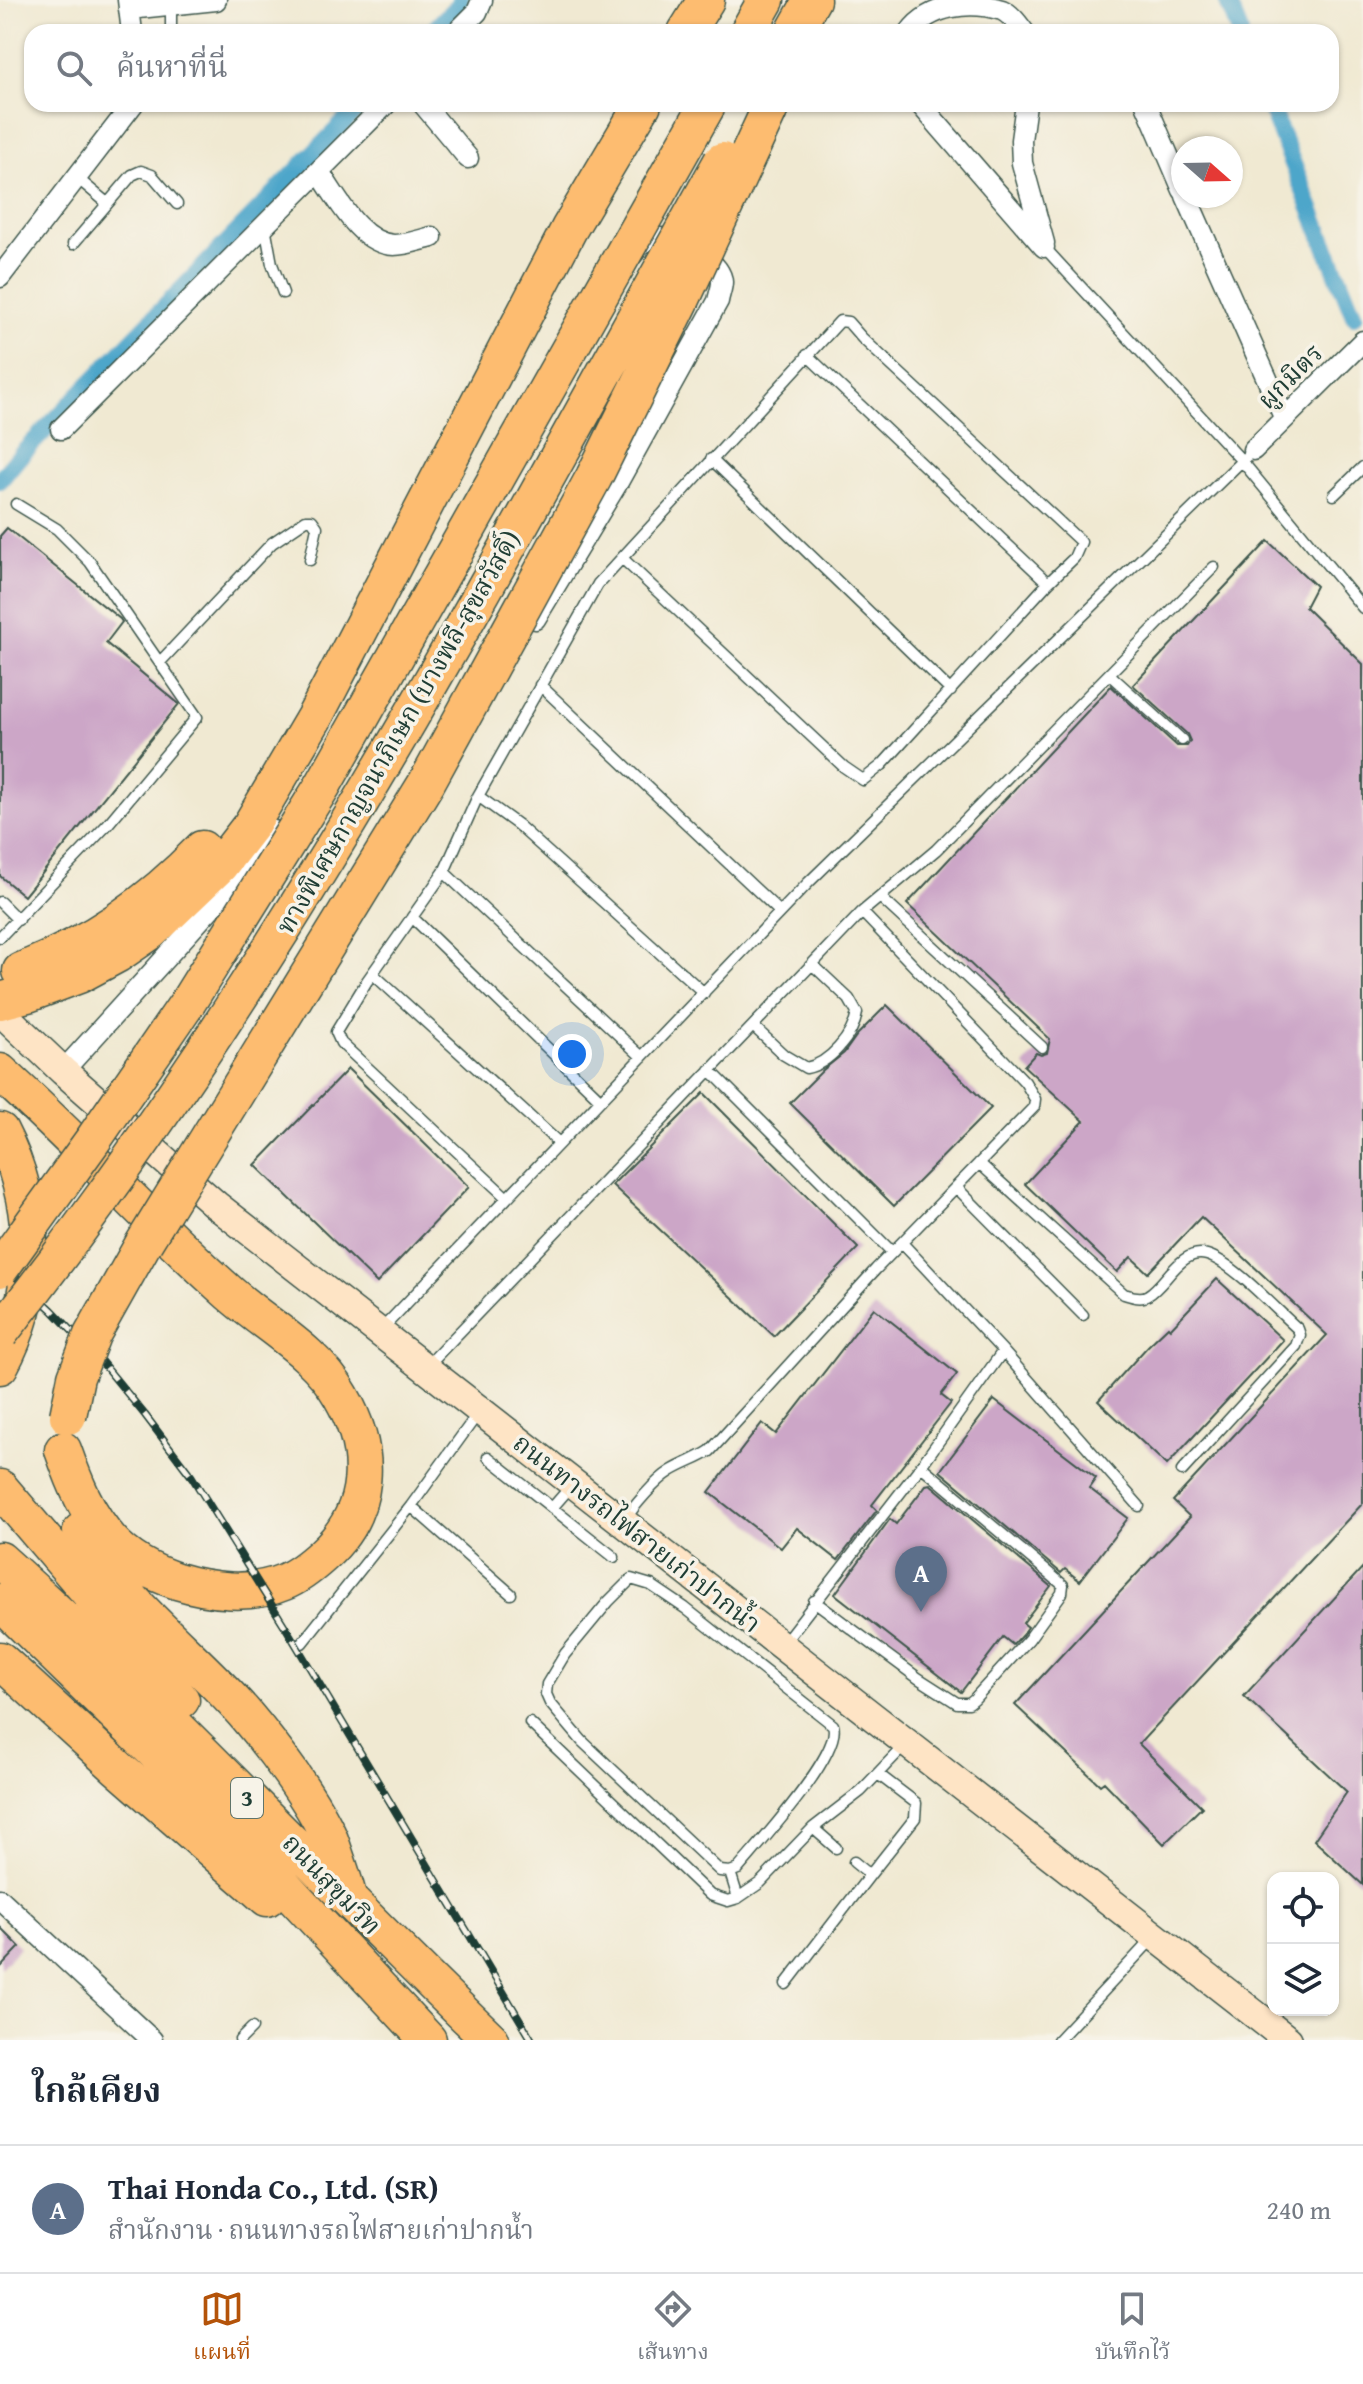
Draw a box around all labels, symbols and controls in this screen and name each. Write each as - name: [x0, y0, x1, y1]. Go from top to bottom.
- search box: [24, 24, 1339, 112]
- text: ค้นหาที่นี่: [116, 44, 228, 88]
- icon: search: [52, 46, 96, 90]
- north arrow: [1171, 136, 1243, 208]
- street label: ผูกมิตร: [1248, 334, 1332, 418]
- street label: ทางพิเศษกาญจนาภิเษก (บางพลี-สุขสวัสดิ์): [266, 523, 529, 941]
- your location: [552, 1034, 592, 1074]
- street label: ถนนทางรถไฟสายเก่าปากน้ำ: [505, 1423, 770, 1642]
- pin: A: [895, 1546, 947, 1612]
- road number: 3: [231, 1778, 263, 1818]
- street label: ถนนสุขุมวิท: [274, 1824, 391, 1943]
- map controls: [1267, 1872, 1339, 2016]
- button: locate: [1267, 1872, 1339, 1944]
- button: layers: [1267, 1944, 1339, 2016]
- text: ใกล้เคียง: [32, 2065, 161, 2114]
- text: Thai Honda Co., Ltd. (SR): [108, 2166, 439, 2210]
- text: A: [50, 2190, 66, 2229]
- text: 240 m: [1266, 2190, 1331, 2229]
- text: สำนักงาน · ถนนทางรถไฟสายเก่าปากน้ำ: [108, 2210, 534, 2249]
- tab: แผนที่: [193, 2287, 251, 2371]
- tab: เส้นทาง: [637, 2287, 709, 2371]
- tab: บันทึกไว้: [1095, 2287, 1170, 2371]

